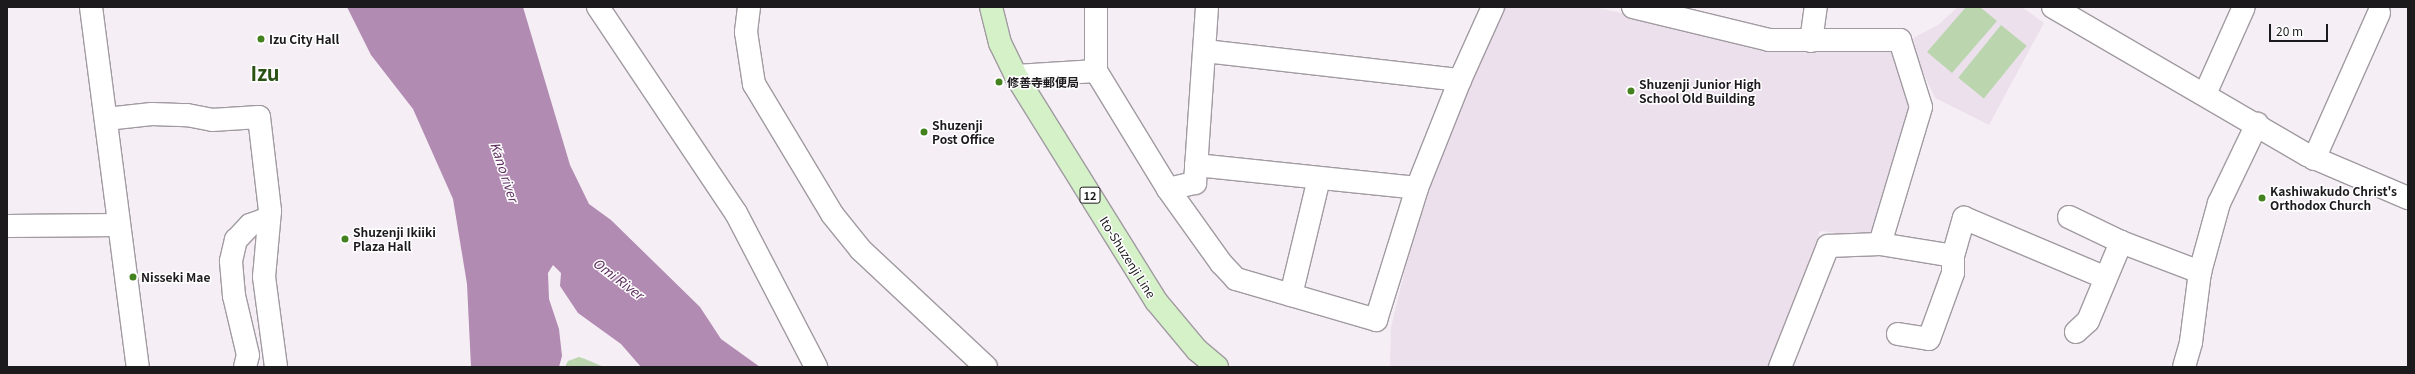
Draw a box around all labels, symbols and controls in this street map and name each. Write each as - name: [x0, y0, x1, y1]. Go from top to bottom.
- scale bar: [2271, 16, 2330, 42]
- text: 20 m: [2276, 22, 2303, 39]
- place label: Izu City Hall: [269, 32, 339, 46]
- marker: Izu City Hall: [256, 34, 266, 44]
- district label: Izu: [250, 60, 280, 84]
- place label: 修善寺郵便局: [1007, 75, 1079, 89]
- marker: 修善寺郵便局: [994, 77, 1004, 87]
- place label: Shuzenji Junior High School Old Building: [1639, 77, 1761, 105]
- marker: Shuzenji Junior High School Old Building: [1626, 86, 1636, 96]
- place label: Shuzenji Post Office: [932, 118, 995, 146]
- marker: Shuzenji Post Office: [919, 127, 929, 137]
- water label: Kano river: [487, 140, 521, 204]
- place label: Kashiwakudo Christ's Orthodox Church: [2270, 184, 2397, 212]
- road number: 12: [1079, 186, 1101, 204]
- marker: Kashiwakudo Christ's Orthodox Church: [2257, 193, 2267, 203]
- street label: Ito-Shuzenji Line: [1097, 214, 1159, 300]
- place label: Shuzenji Ikiiki Plaza Hall: [353, 225, 436, 253]
- marker: Shuzenji Ikiiki Plaza Hall: [340, 234, 350, 244]
- water label: Omi River: [590, 255, 646, 303]
- place label: Nisseki Mae: [141, 270, 210, 284]
- marker: Nisseki Mae: [128, 272, 138, 282]

